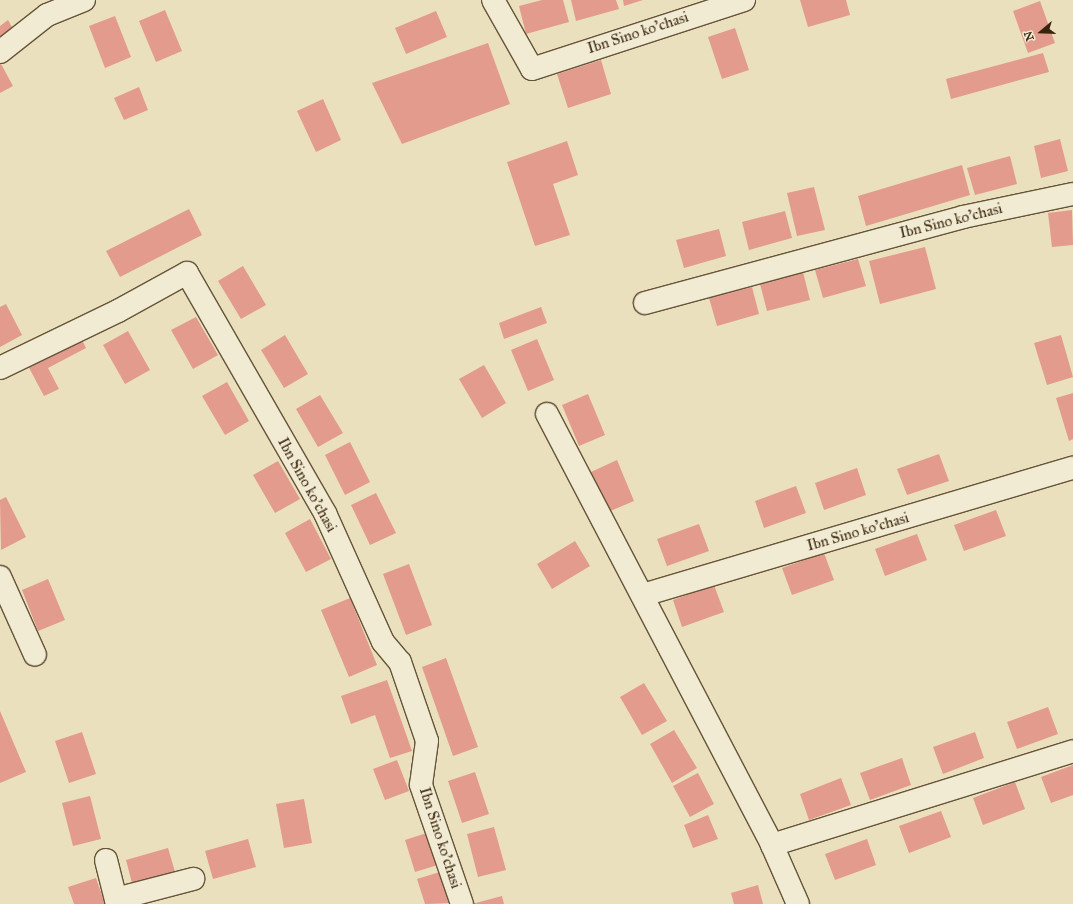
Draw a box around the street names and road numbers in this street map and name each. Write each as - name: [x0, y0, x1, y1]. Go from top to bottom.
- street label: Ibn Sino ko'chasi: [585, 8, 691, 58]
- street label: Ibn Sino ko'chasi: [898, 200, 1004, 242]
- street label: Ibn Sino ko'chasi: [274, 435, 340, 535]
- street label: Ibn Sino ko'chasi: [805, 509, 911, 555]
- street label: Ibn Sino ko'chasi: [415, 785, 465, 891]

